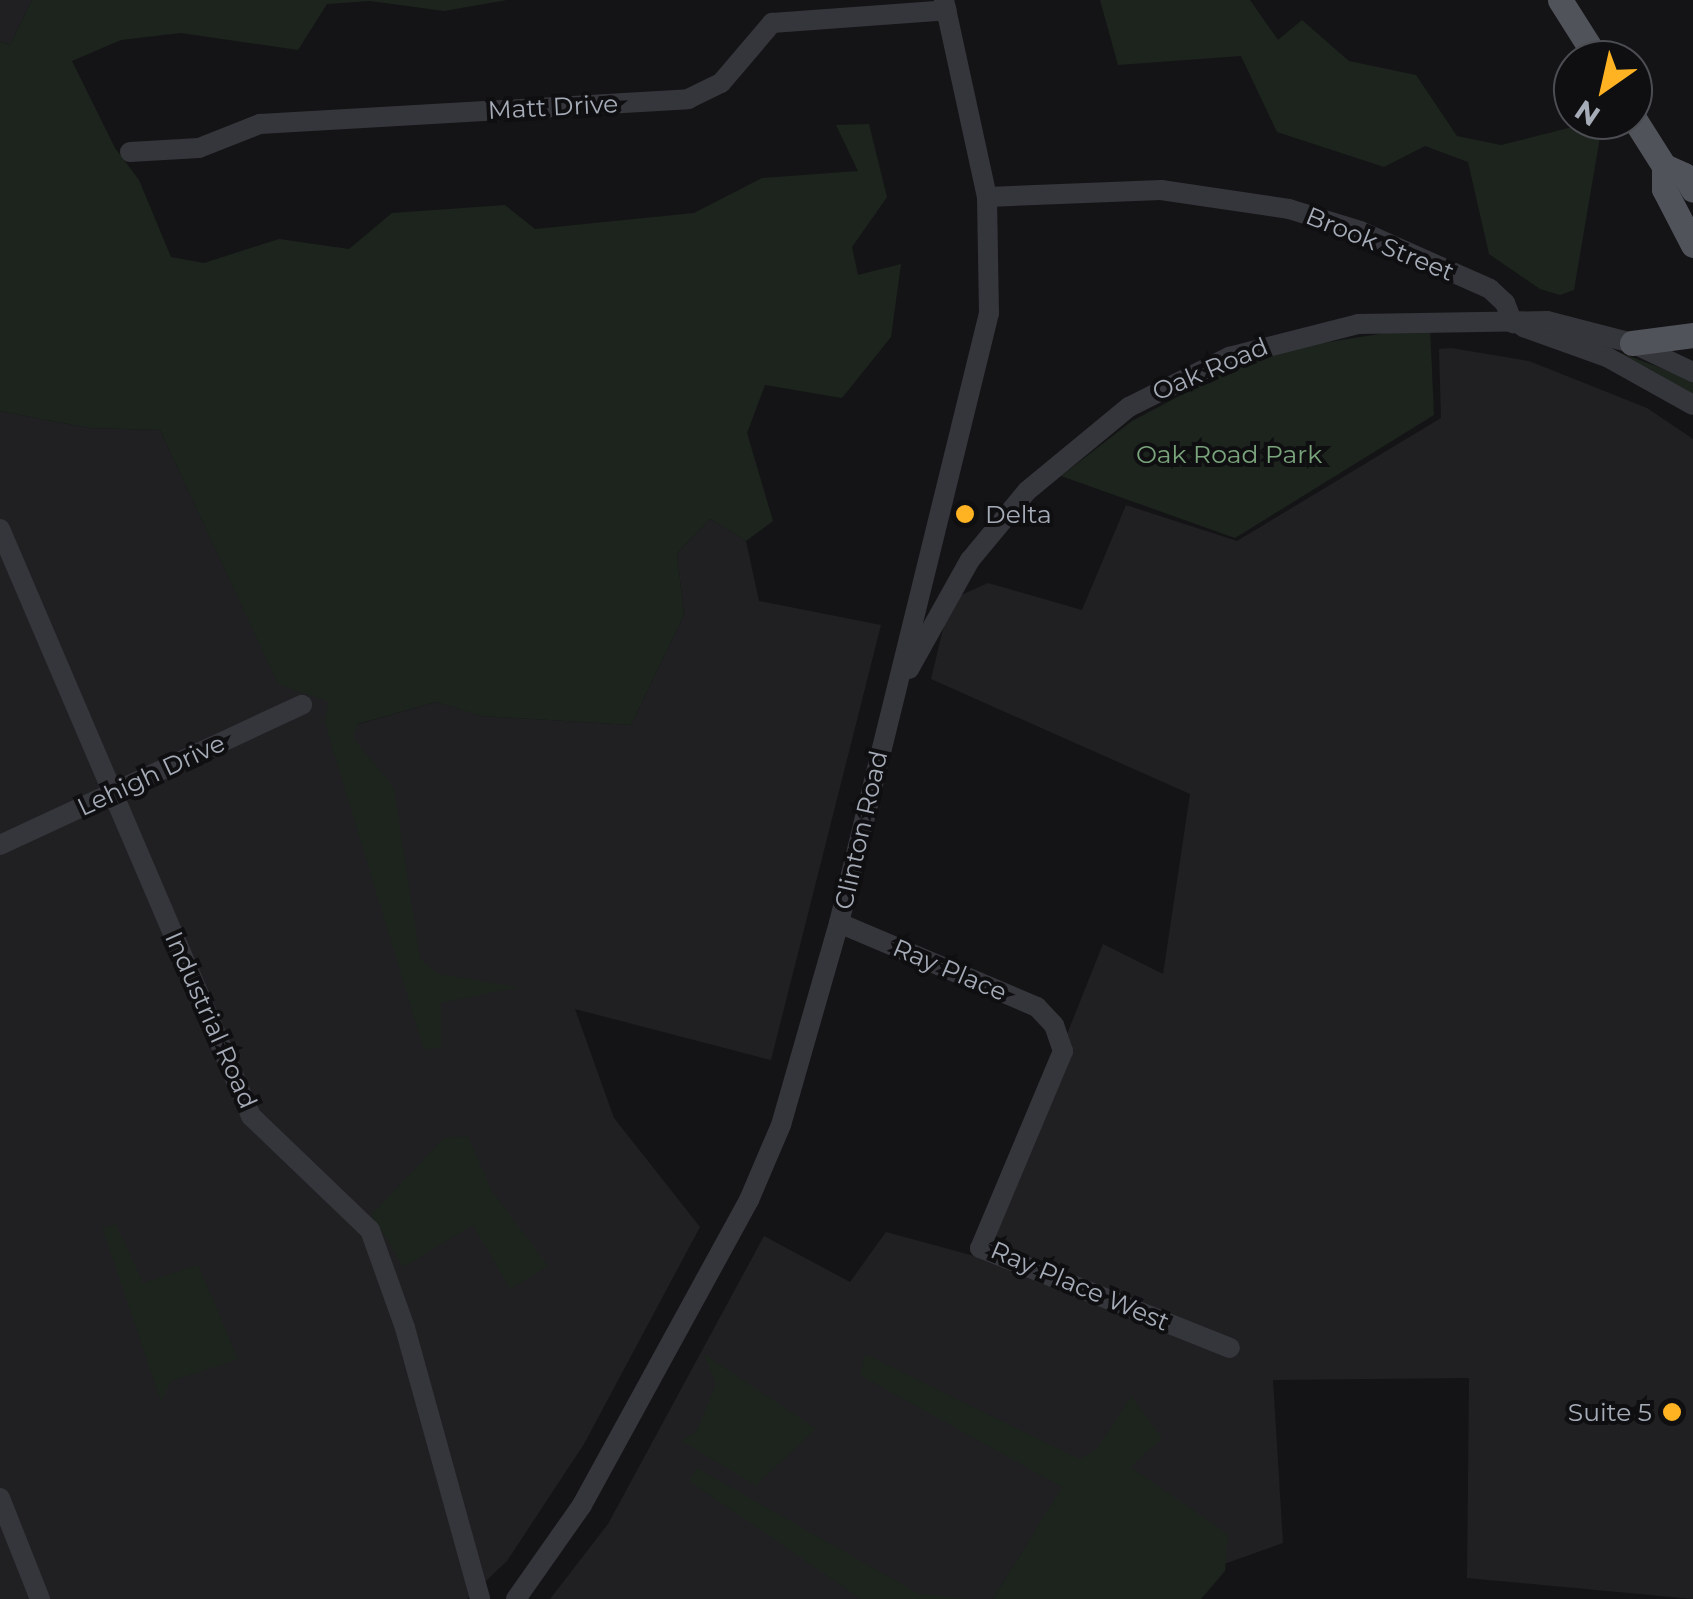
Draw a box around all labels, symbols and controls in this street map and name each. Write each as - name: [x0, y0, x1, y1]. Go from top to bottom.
- north arrow: [1553, 40, 1653, 140]
- street label: Matt Drive: [487, 89, 619, 125]
- text: N: [1568, 93, 1606, 134]
- street label: Brook Street: [1302, 201, 1458, 287]
- street label: Oak Road: [1148, 331, 1272, 407]
- park label: Oak Road Park: [1136, 439, 1322, 469]
- place label: Delta: [985, 499, 1052, 529]
- marker: Delta: [954, 503, 976, 525]
- street label: Lehigh Drive: [72, 728, 230, 822]
- street label: Clinton Road: [828, 748, 894, 912]
- street label: Industrial Road: [159, 927, 263, 1113]
- street label: Ray Place: [889, 933, 1011, 1007]
- street label: Ray Place West: [986, 1235, 1174, 1337]
- place label: Suite 5: [1568, 1397, 1652, 1427]
- marker: Suite 5: [1661, 1401, 1683, 1423]

